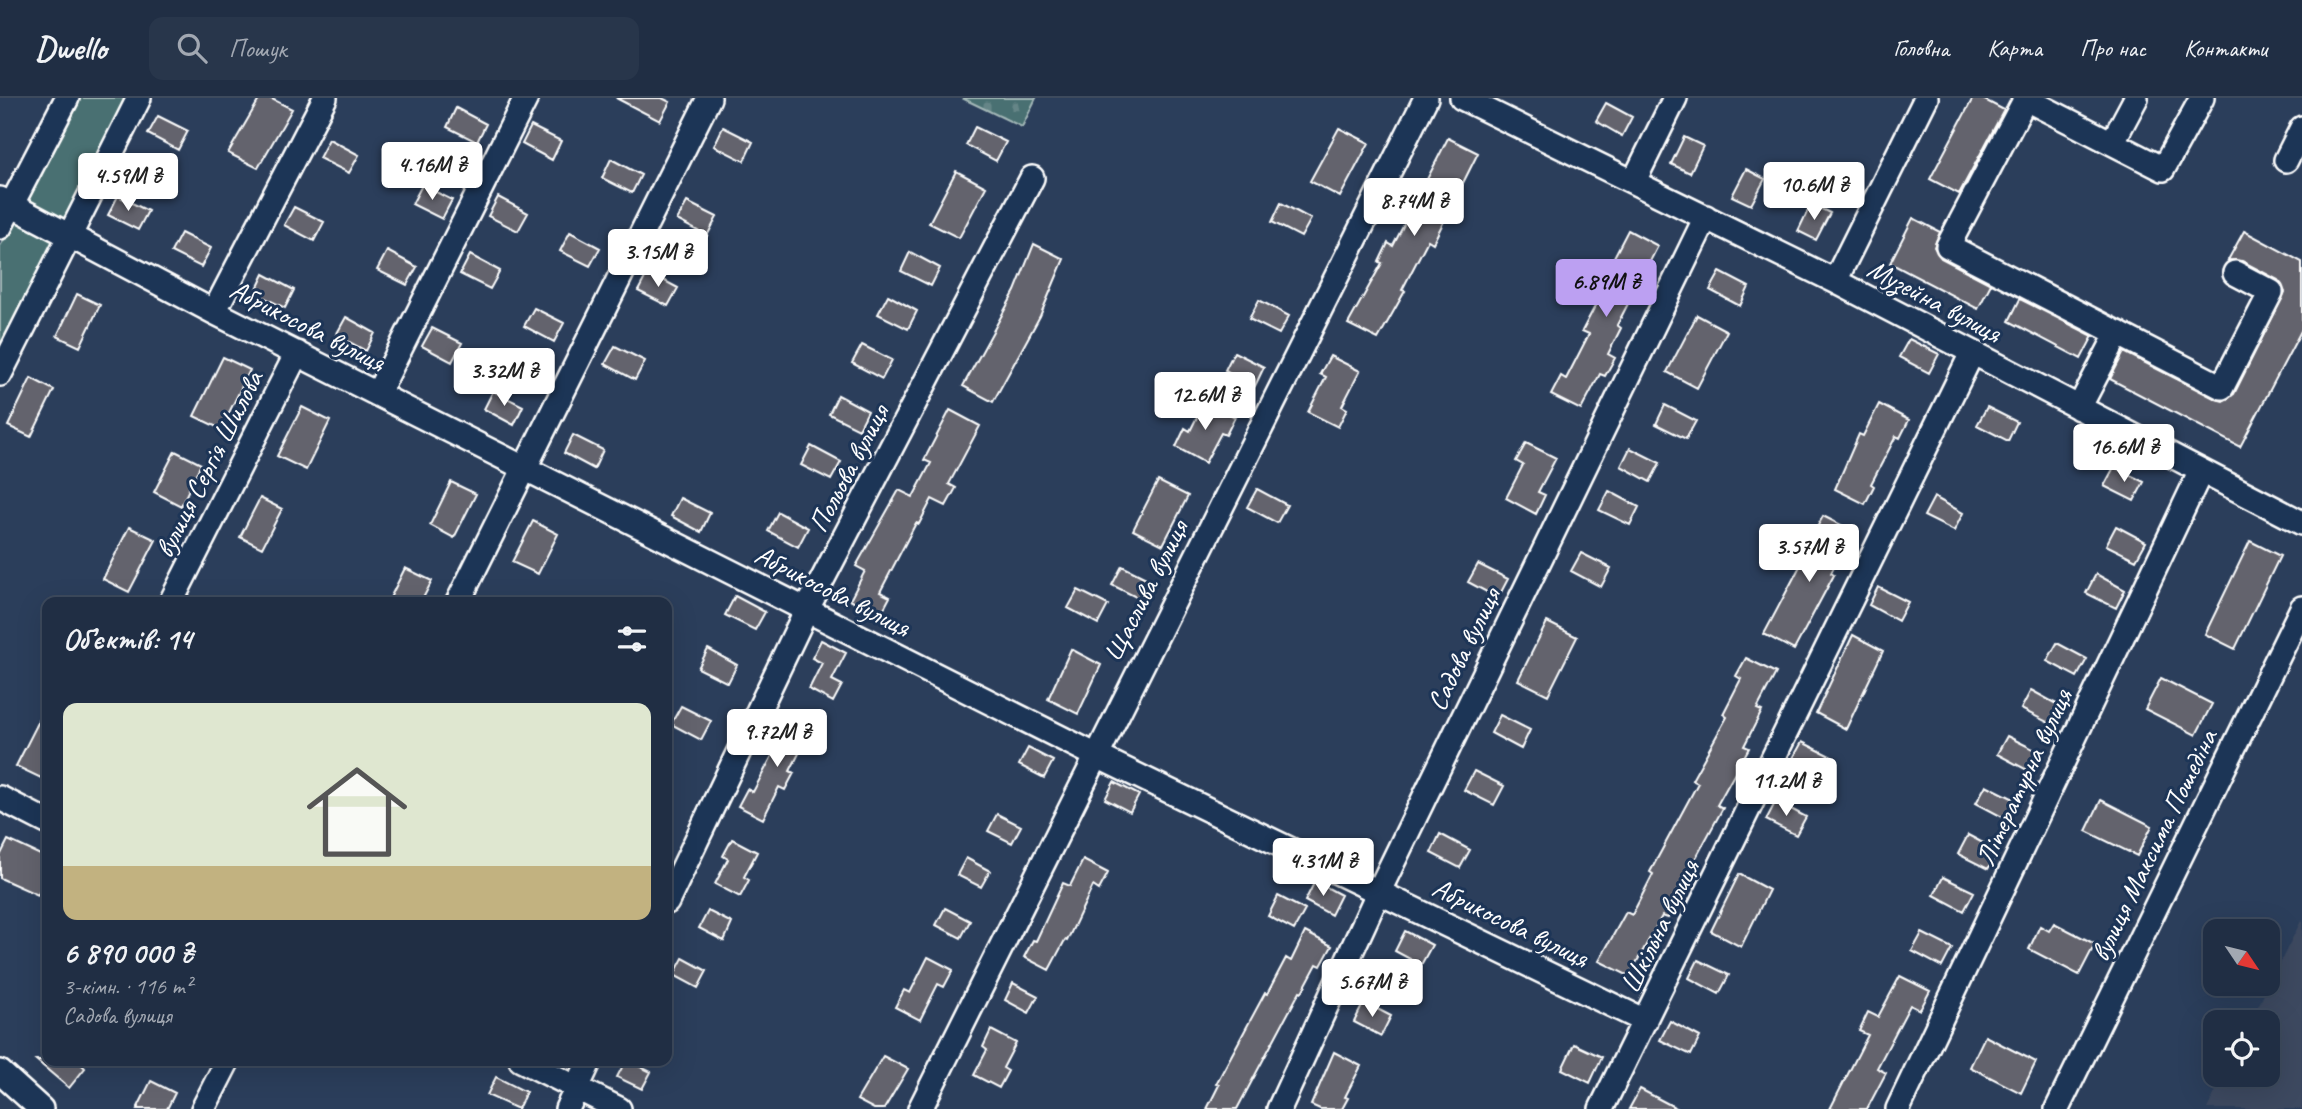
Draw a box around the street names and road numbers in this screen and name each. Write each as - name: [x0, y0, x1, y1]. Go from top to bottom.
- street label: Музейна вулиця: [1861, 251, 2009, 352]
- street label: Абрикосова вулиця: [224, 271, 392, 380]
- street label: вулиця Сергія Шилова: [146, 363, 271, 563]
- street label: Польова вулиця: [800, 396, 898, 538]
- street label: Щаслива вулиця: [1095, 512, 1197, 666]
- street label: Абрикосова вулиця: [749, 536, 917, 645]
- street label: Садова вулиця: [1419, 580, 1509, 716]
- street label: Літературна вулиця: [1967, 682, 2080, 871]
- street label: вулиця Максима Пошедіна: [2082, 722, 2226, 967]
- street label: Шкільна вулиця: [1612, 853, 1707, 999]
- street label: Абрикосова вулиця: [1427, 870, 1595, 976]

